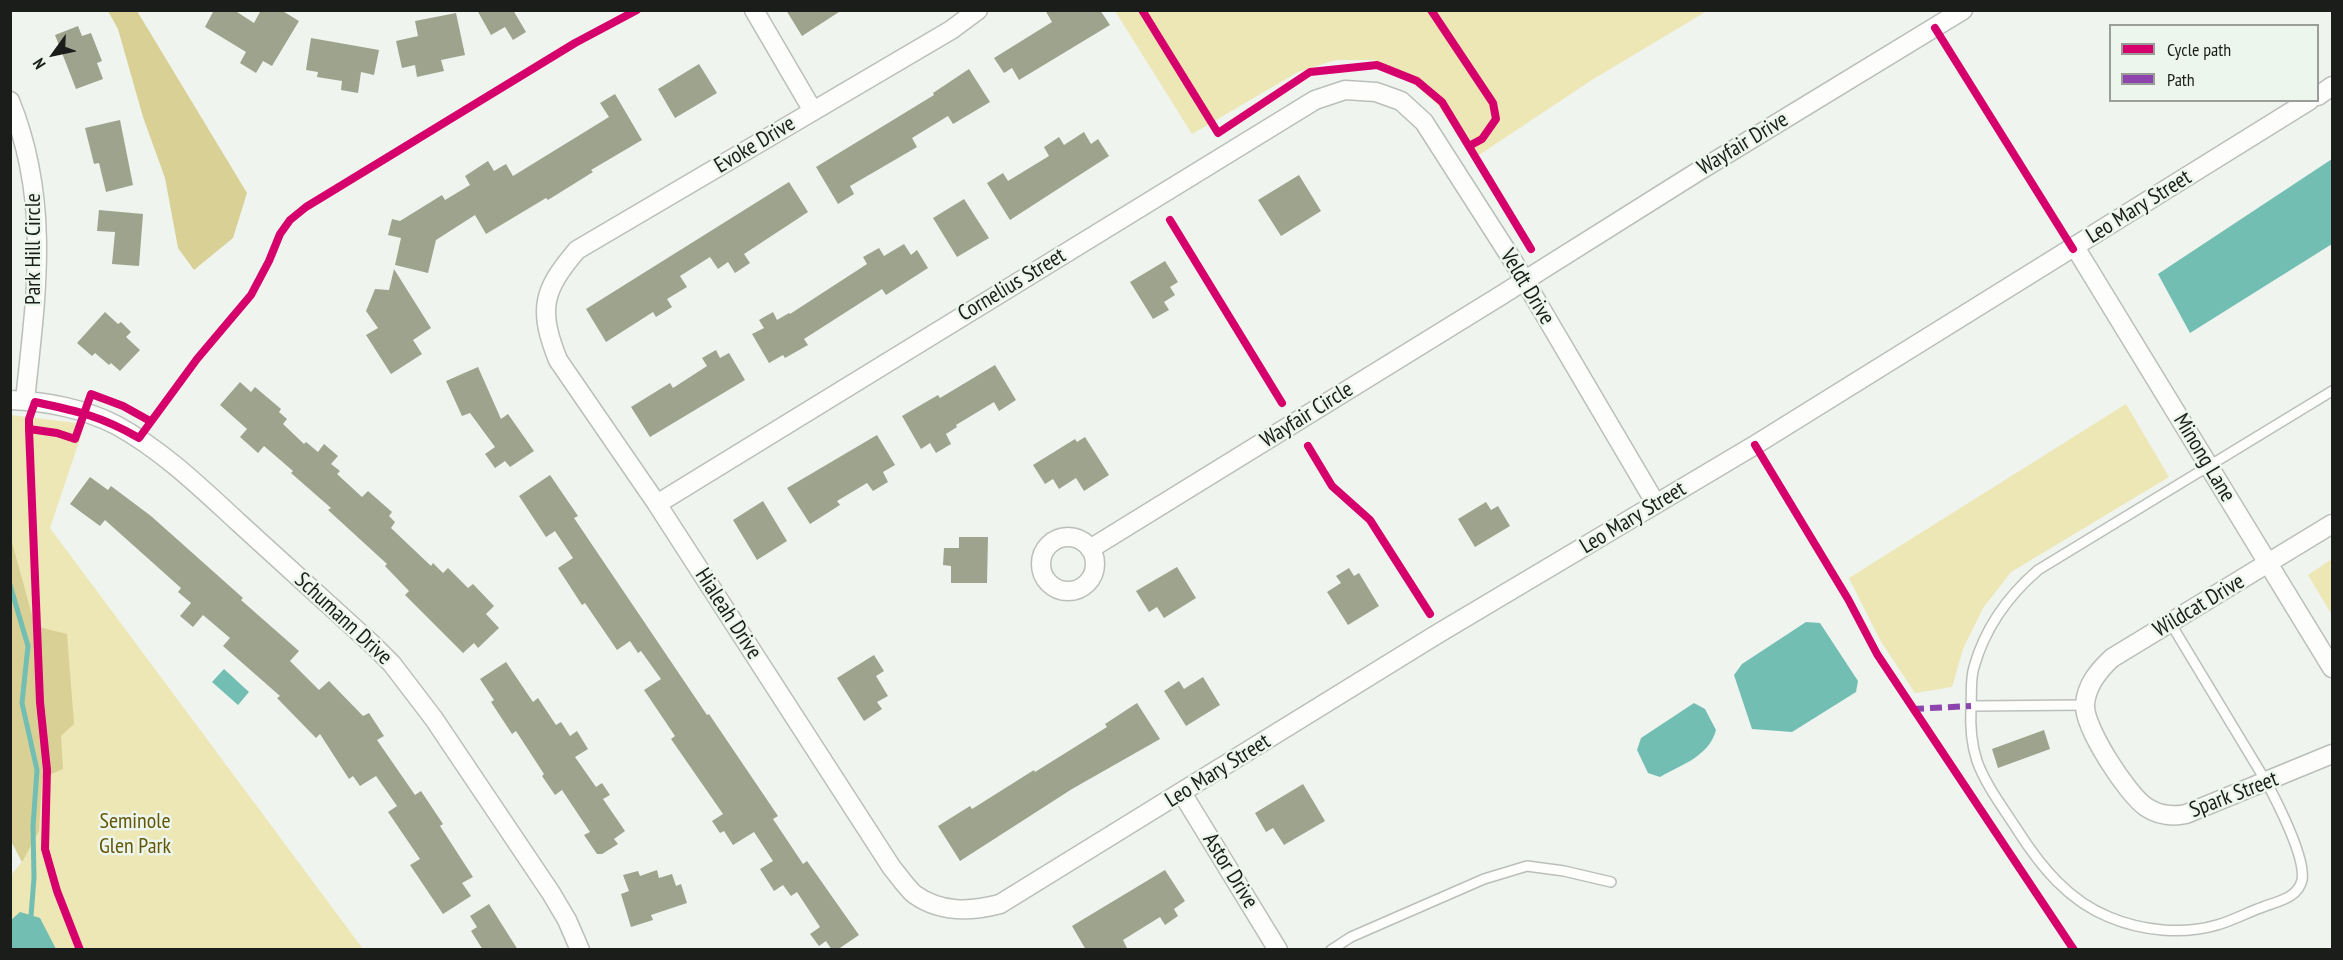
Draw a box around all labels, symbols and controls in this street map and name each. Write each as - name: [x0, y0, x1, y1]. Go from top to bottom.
- north arrow: [24, 24, 84, 84]
- legend: [2109, 24, 2319, 102]
- text: Cycle path: [2167, 38, 2231, 61]
- text: N: [28, 55, 50, 73]
- text: Path: [2167, 68, 2195, 91]
- street label: Wayfair Drive: [1693, 107, 1793, 181]
- street label: Evoke Drive: [710, 111, 800, 179]
- street label: Leo Mary Street: [2082, 164, 2196, 250]
- street label: Park Hill Circle: [21, 193, 47, 305]
- street label: Cornelius Street: [953, 243, 1071, 327]
- street label: Veldt Drive: [1494, 244, 1560, 330]
- street label: Wayfair Circle: [1256, 376, 1358, 454]
- street label: Minong Lane: [2167, 409, 2241, 507]
- street label: Leo Mary Street: [1575, 476, 1691, 560]
- street label: Hialeah Drive: [689, 564, 767, 664]
- street label: Schumann Drive: [289, 567, 397, 671]
- street label: Wildcat Drive: [2149, 569, 2249, 643]
- street label: Leo Mary Street: [1161, 728, 1275, 814]
- street label: Spark Street: [2186, 766, 2282, 824]
- park label: Seminole Glen Park: [99, 809, 171, 860]
- street label: Astor Drive: [1197, 828, 1263, 914]

